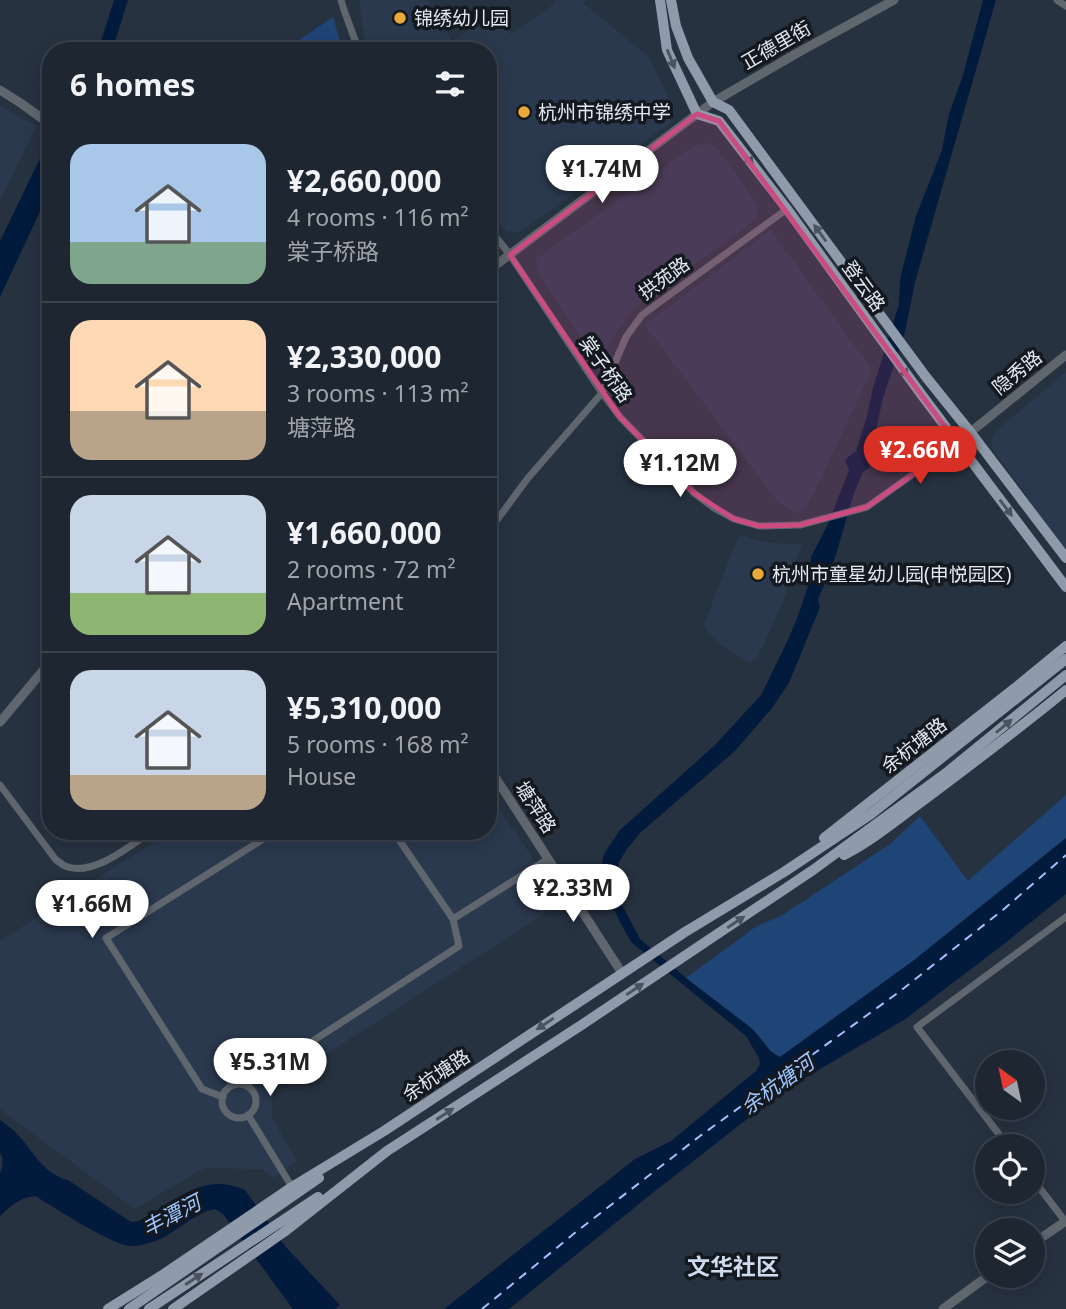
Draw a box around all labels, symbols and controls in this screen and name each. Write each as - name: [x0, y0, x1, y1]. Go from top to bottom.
- place label: 锦绣幼儿园: [414, 5, 509, 31]
- marker: 锦绣幼儿园: [392, 10, 408, 26]
- street label: 正德里街: [737, 15, 815, 75]
- one-way arrow: [666, 49, 677, 70]
- text: 6 homes: [70, 64, 195, 105]
- icon: filters: [431, 65, 469, 103]
- place label: 杭州市锦绣中学: [538, 99, 671, 125]
- marker: 杭州市锦绣中学: [516, 104, 532, 120]
- pin: ¥1.74M: [545, 146, 659, 205]
- one-way arrow: [739, 148, 753, 166]
- text: ¥1.74M: [562, 152, 642, 184]
- text: ¥2,660,000: [287, 160, 441, 201]
- icon: home: [126, 172, 210, 256]
- text: 4 rooms · 116 m²: [287, 201, 469, 233]
- one-way arrow: [813, 224, 827, 242]
- text: 棠子桥路: [287, 235, 379, 267]
- street label: 拱苑路: [633, 251, 695, 305]
- street label: 登云路: [837, 255, 891, 317]
- street label: 棠子桥路: [574, 330, 638, 408]
- text: ¥2,330,000: [287, 336, 441, 377]
- street label: 隐秀路: [987, 344, 1047, 400]
- icon: home: [126, 348, 210, 432]
- one-way arrow: [895, 360, 909, 378]
- text: 3 rooms · 113 m²: [287, 377, 469, 409]
- text: 塘萍路: [287, 411, 356, 443]
- pin: ¥2.66M: [863, 426, 977, 486]
- text: ¥2.66M: [880, 433, 960, 465]
- pin: ¥1.12M: [623, 440, 737, 499]
- text: ¥1.12M: [640, 446, 720, 478]
- one-way arrow: [998, 498, 1013, 516]
- text: ¥1,660,000: [287, 512, 441, 553]
- icon: home: [126, 523, 210, 607]
- text: 2 rooms · 72 m²: [287, 553, 456, 585]
- place label: 杭州市童星幼儿园(申悦园区): [772, 561, 1011, 587]
- marker: 杭州市童星幼儿园(申悦园区): [750, 566, 766, 582]
- text: Apartment: [287, 585, 404, 617]
- text: ¥5,310,000: [287, 687, 441, 728]
- icon: home: [126, 698, 210, 782]
- street label: 余杭塘路: [876, 711, 952, 779]
- one-way arrow: [995, 718, 1013, 733]
- text: 5 rooms · 168 m²: [287, 728, 469, 760]
- text: House: [287, 760, 356, 792]
- street label: 塘萍路: [510, 776, 562, 838]
- pin: ¥2.33M: [516, 864, 630, 924]
- text: ¥2.33M: [533, 871, 613, 903]
- pin: ¥1.66M: [35, 880, 149, 940]
- text: ¥1.66M: [52, 887, 132, 919]
- one-way arrow: [726, 915, 745, 928]
- one-way arrow: [626, 982, 644, 996]
- one-way arrow: [536, 1017, 554, 1031]
- pin: ¥5.31M: [213, 1038, 327, 1098]
- street label: 余杭塘路: [397, 1043, 475, 1107]
- text: ¥5.31M: [230, 1045, 310, 1077]
- water label: 余杭塘河: [735, 1046, 822, 1120]
- north arrow: [975, 1050, 1045, 1120]
- map controls: [975, 1050, 1045, 1288]
- one-way arrow: [435, 1107, 454, 1120]
- button: locate: [975, 1134, 1045, 1204]
- water label: 丰潭河: [137, 1186, 209, 1242]
- button: layers: [975, 1218, 1045, 1288]
- district label: 文华社区: [687, 1250, 779, 1282]
- one-way arrow: [185, 1273, 204, 1286]

